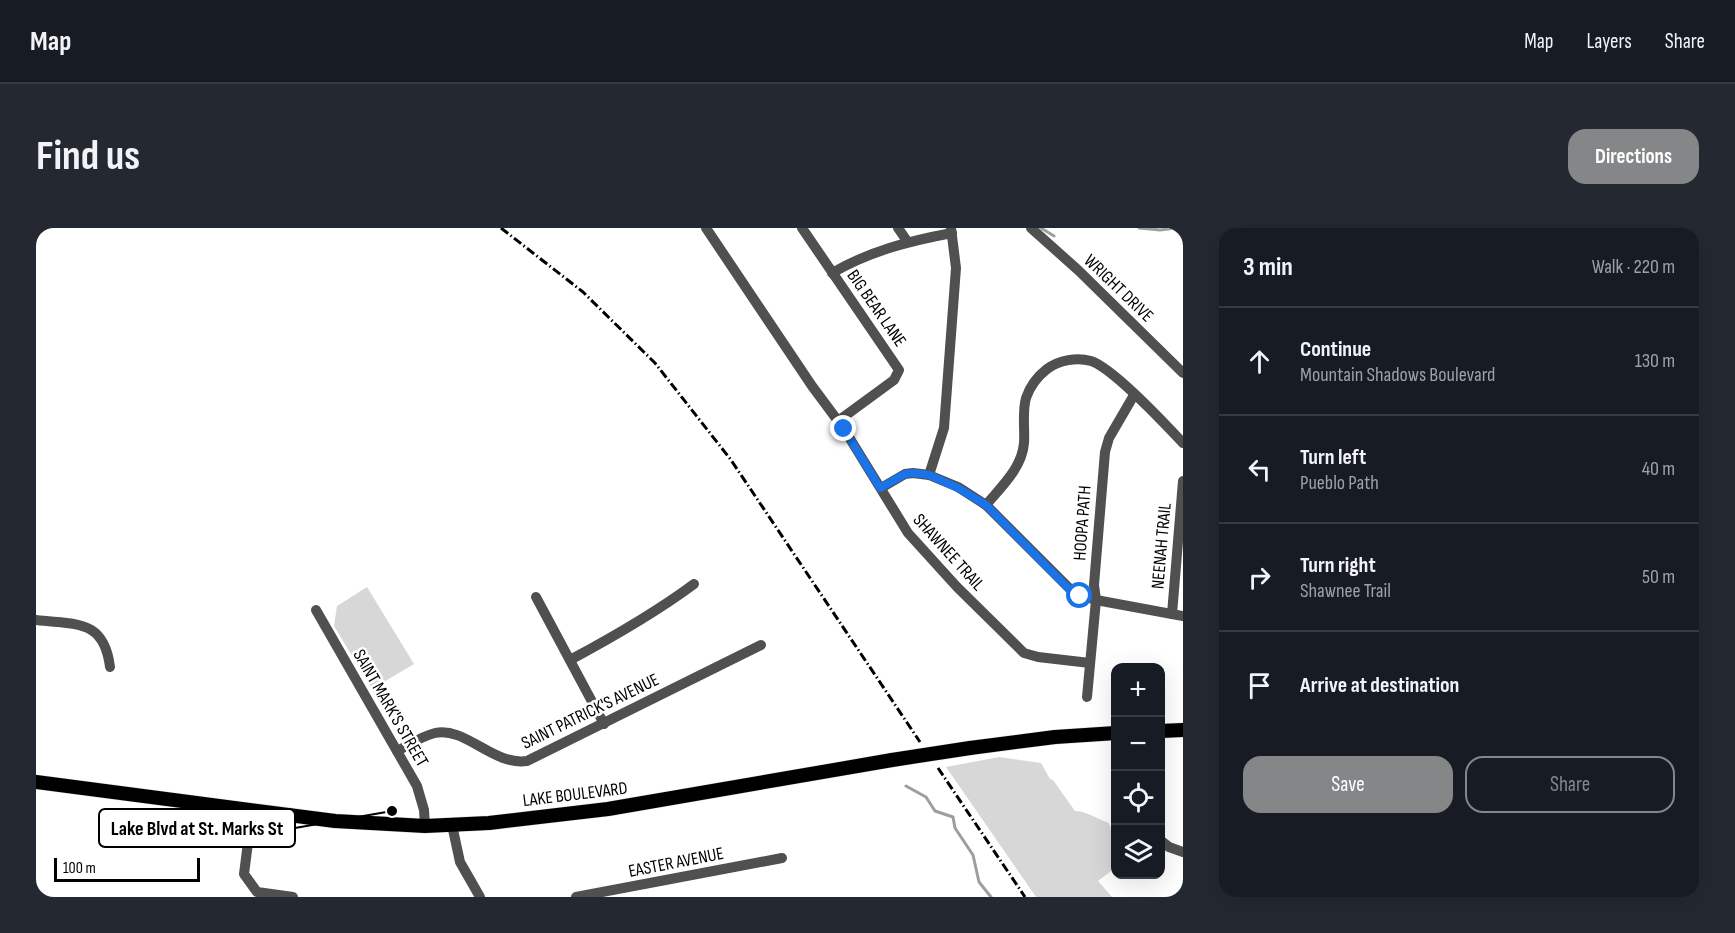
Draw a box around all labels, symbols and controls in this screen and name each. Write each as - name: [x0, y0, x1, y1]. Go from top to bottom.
- text: Map: [30, 25, 71, 58]
- text: Map: [1524, 29, 1553, 54]
- text: Layers: [1586, 29, 1632, 54]
- text: Share: [1665, 29, 1705, 54]
- button: Directions: [1568, 129, 1699, 184]
- text: Find us: [36, 131, 140, 182]
- street label: WRIGHT DRIVE: [1080, 250, 1158, 327]
- text: 3 min: [1243, 252, 1293, 283]
- text: Walk · 220 m: [1592, 255, 1675, 279]
- street label: BIG BEAR LANE: [843, 266, 911, 351]
- text: Continue: [1300, 336, 1371, 363]
- icon: ahead: [1243, 345, 1276, 378]
- text: 130 m: [1635, 349, 1675, 373]
- text: Mountain Shadows Boulevard: [1300, 363, 1495, 387]
- route end: [830, 415, 856, 441]
- text: Turn left: [1300, 444, 1366, 471]
- icon: left: [1243, 453, 1276, 486]
- text: 40 m: [1642, 457, 1675, 481]
- text: Pueblo Path: [1300, 471, 1379, 495]
- street label: HOOPA PATH: [1069, 485, 1096, 561]
- street label: NEENAH TRAIL: [1147, 502, 1176, 590]
- street label: SHAWNEE TRAIL: [909, 510, 989, 595]
- text: Turn right: [1300, 552, 1376, 579]
- icon: right: [1243, 561, 1276, 594]
- text: 50 m: [1642, 565, 1675, 589]
- text: Shawnee Trail: [1300, 579, 1391, 603]
- route start: [1066, 582, 1092, 608]
- street label: SAINT MARK'S STREET: [348, 646, 433, 771]
- map controls: [1111, 663, 1165, 879]
- button: +: [1111, 663, 1165, 717]
- street label: SAINT PATRICK'S AVENUE: [518, 669, 662, 754]
- icon: arrive: [1243, 669, 1276, 702]
- text: Arrive at destination: [1300, 672, 1459, 699]
- button: −: [1111, 717, 1165, 771]
- button: Save: [1243, 756, 1453, 813]
- button: Share: [1465, 756, 1675, 813]
- button: locate: [1111, 771, 1165, 825]
- street label: LAKE BOULEVARD: [522, 778, 629, 811]
- callout: Lake Blvd at St. Marks St: [99, 809, 295, 847]
- text: Lake Blvd at St. Marks St: [111, 817, 284, 841]
- button: layers: [1111, 825, 1165, 879]
- street label: EASTER AVENUE: [627, 843, 726, 882]
- scale bar: [54, 855, 200, 882]
- text: 100 m: [63, 859, 96, 878]

